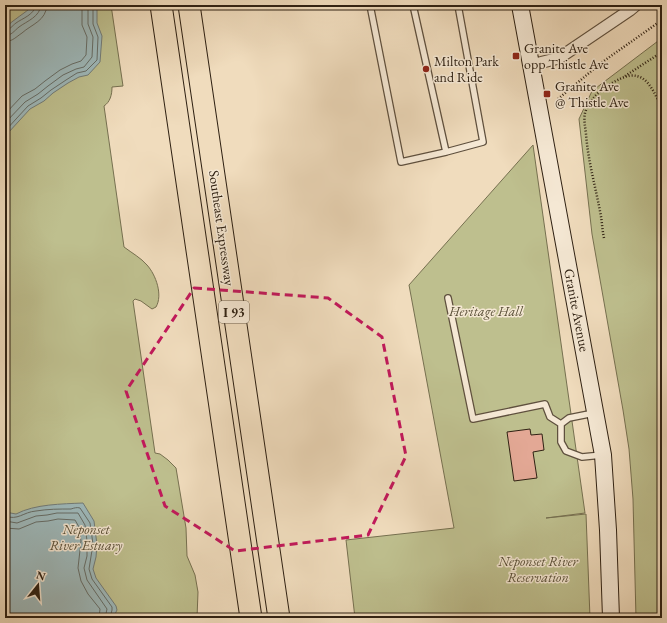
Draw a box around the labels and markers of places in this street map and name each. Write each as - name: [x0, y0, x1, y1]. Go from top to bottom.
- place label: Granite Ave opp Thistle Ave: [524, 39, 609, 73]
- marker: Granite Ave opp Thistle Ave: [511, 51, 521, 61]
- place label: Milton Park and Ride: [434, 52, 499, 86]
- marker: Milton Park and Ride: [421, 64, 431, 74]
- place label: Granite Ave @ Thistle Ave: [555, 77, 629, 111]
- marker: Granite Ave @ Thistle Ave: [542, 89, 552, 99]

